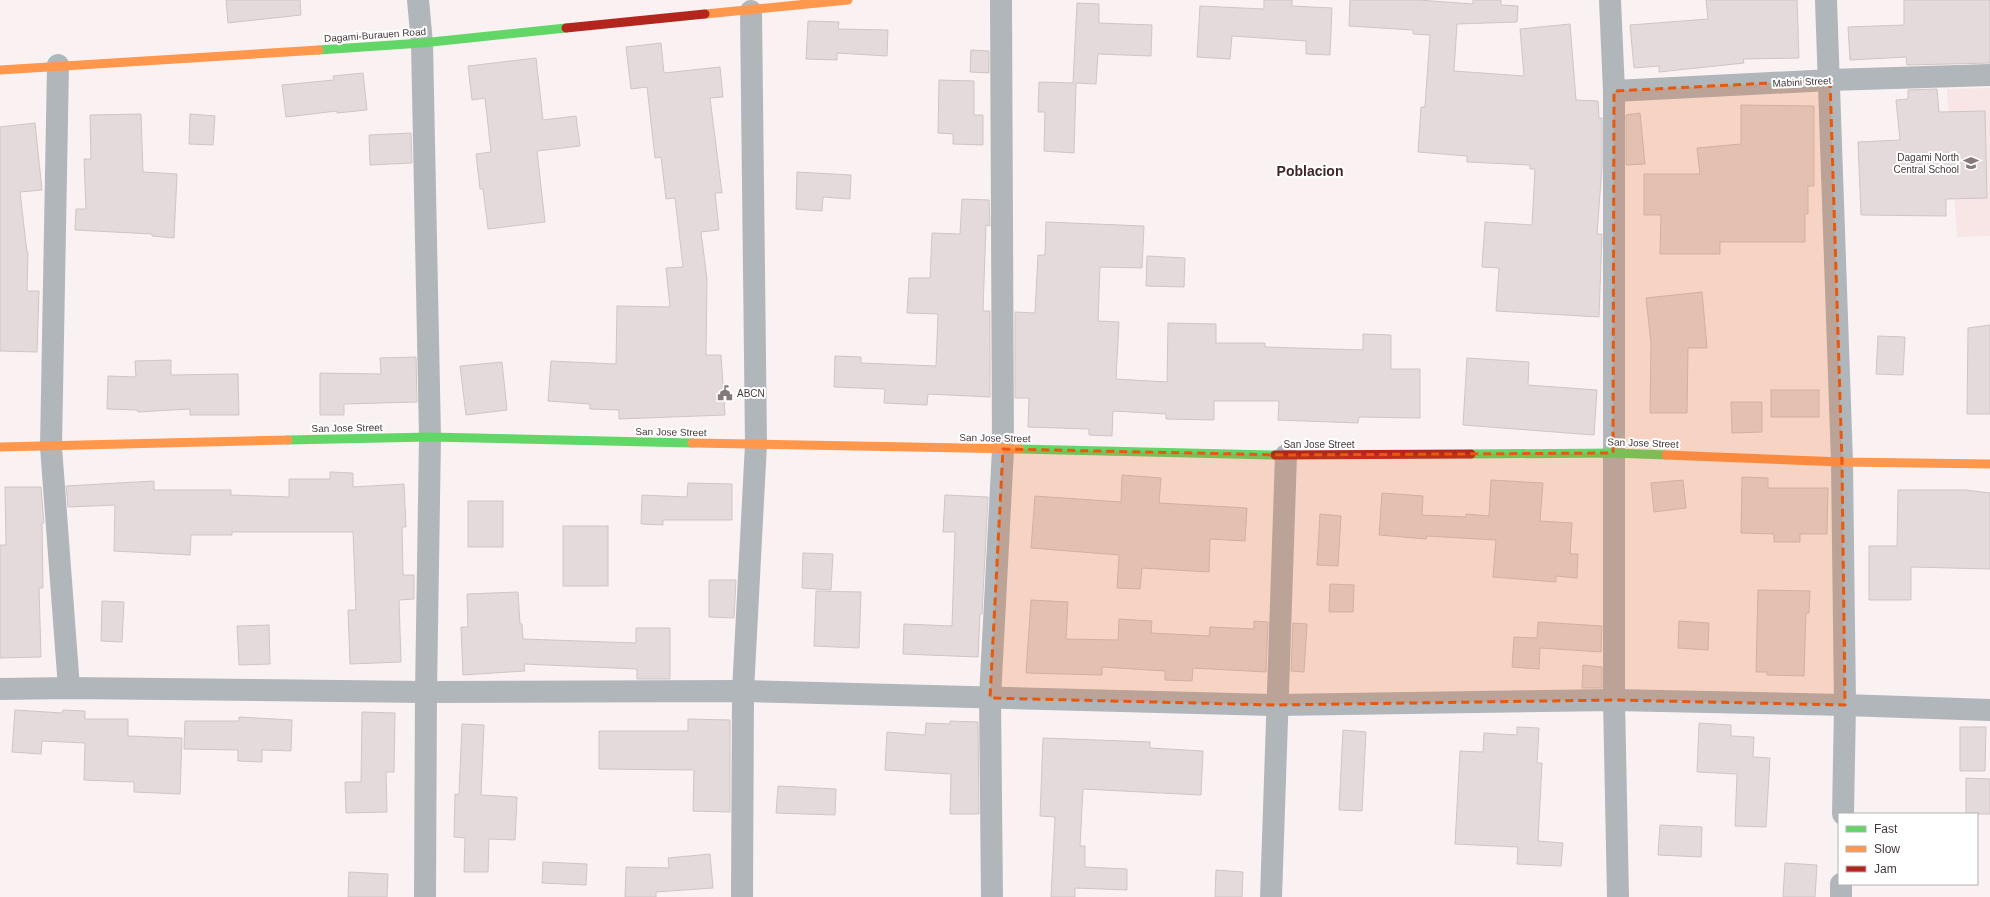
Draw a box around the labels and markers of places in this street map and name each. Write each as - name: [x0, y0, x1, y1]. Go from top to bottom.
- place label: Dagami North Central School: [1893, 152, 1959, 175]
- school or university icon: Dagami North Central School: [1962, 154, 1980, 172]
- public building icon: ABCN: [716, 384, 734, 402]
- place label: ABCN: [737, 388, 765, 399]

